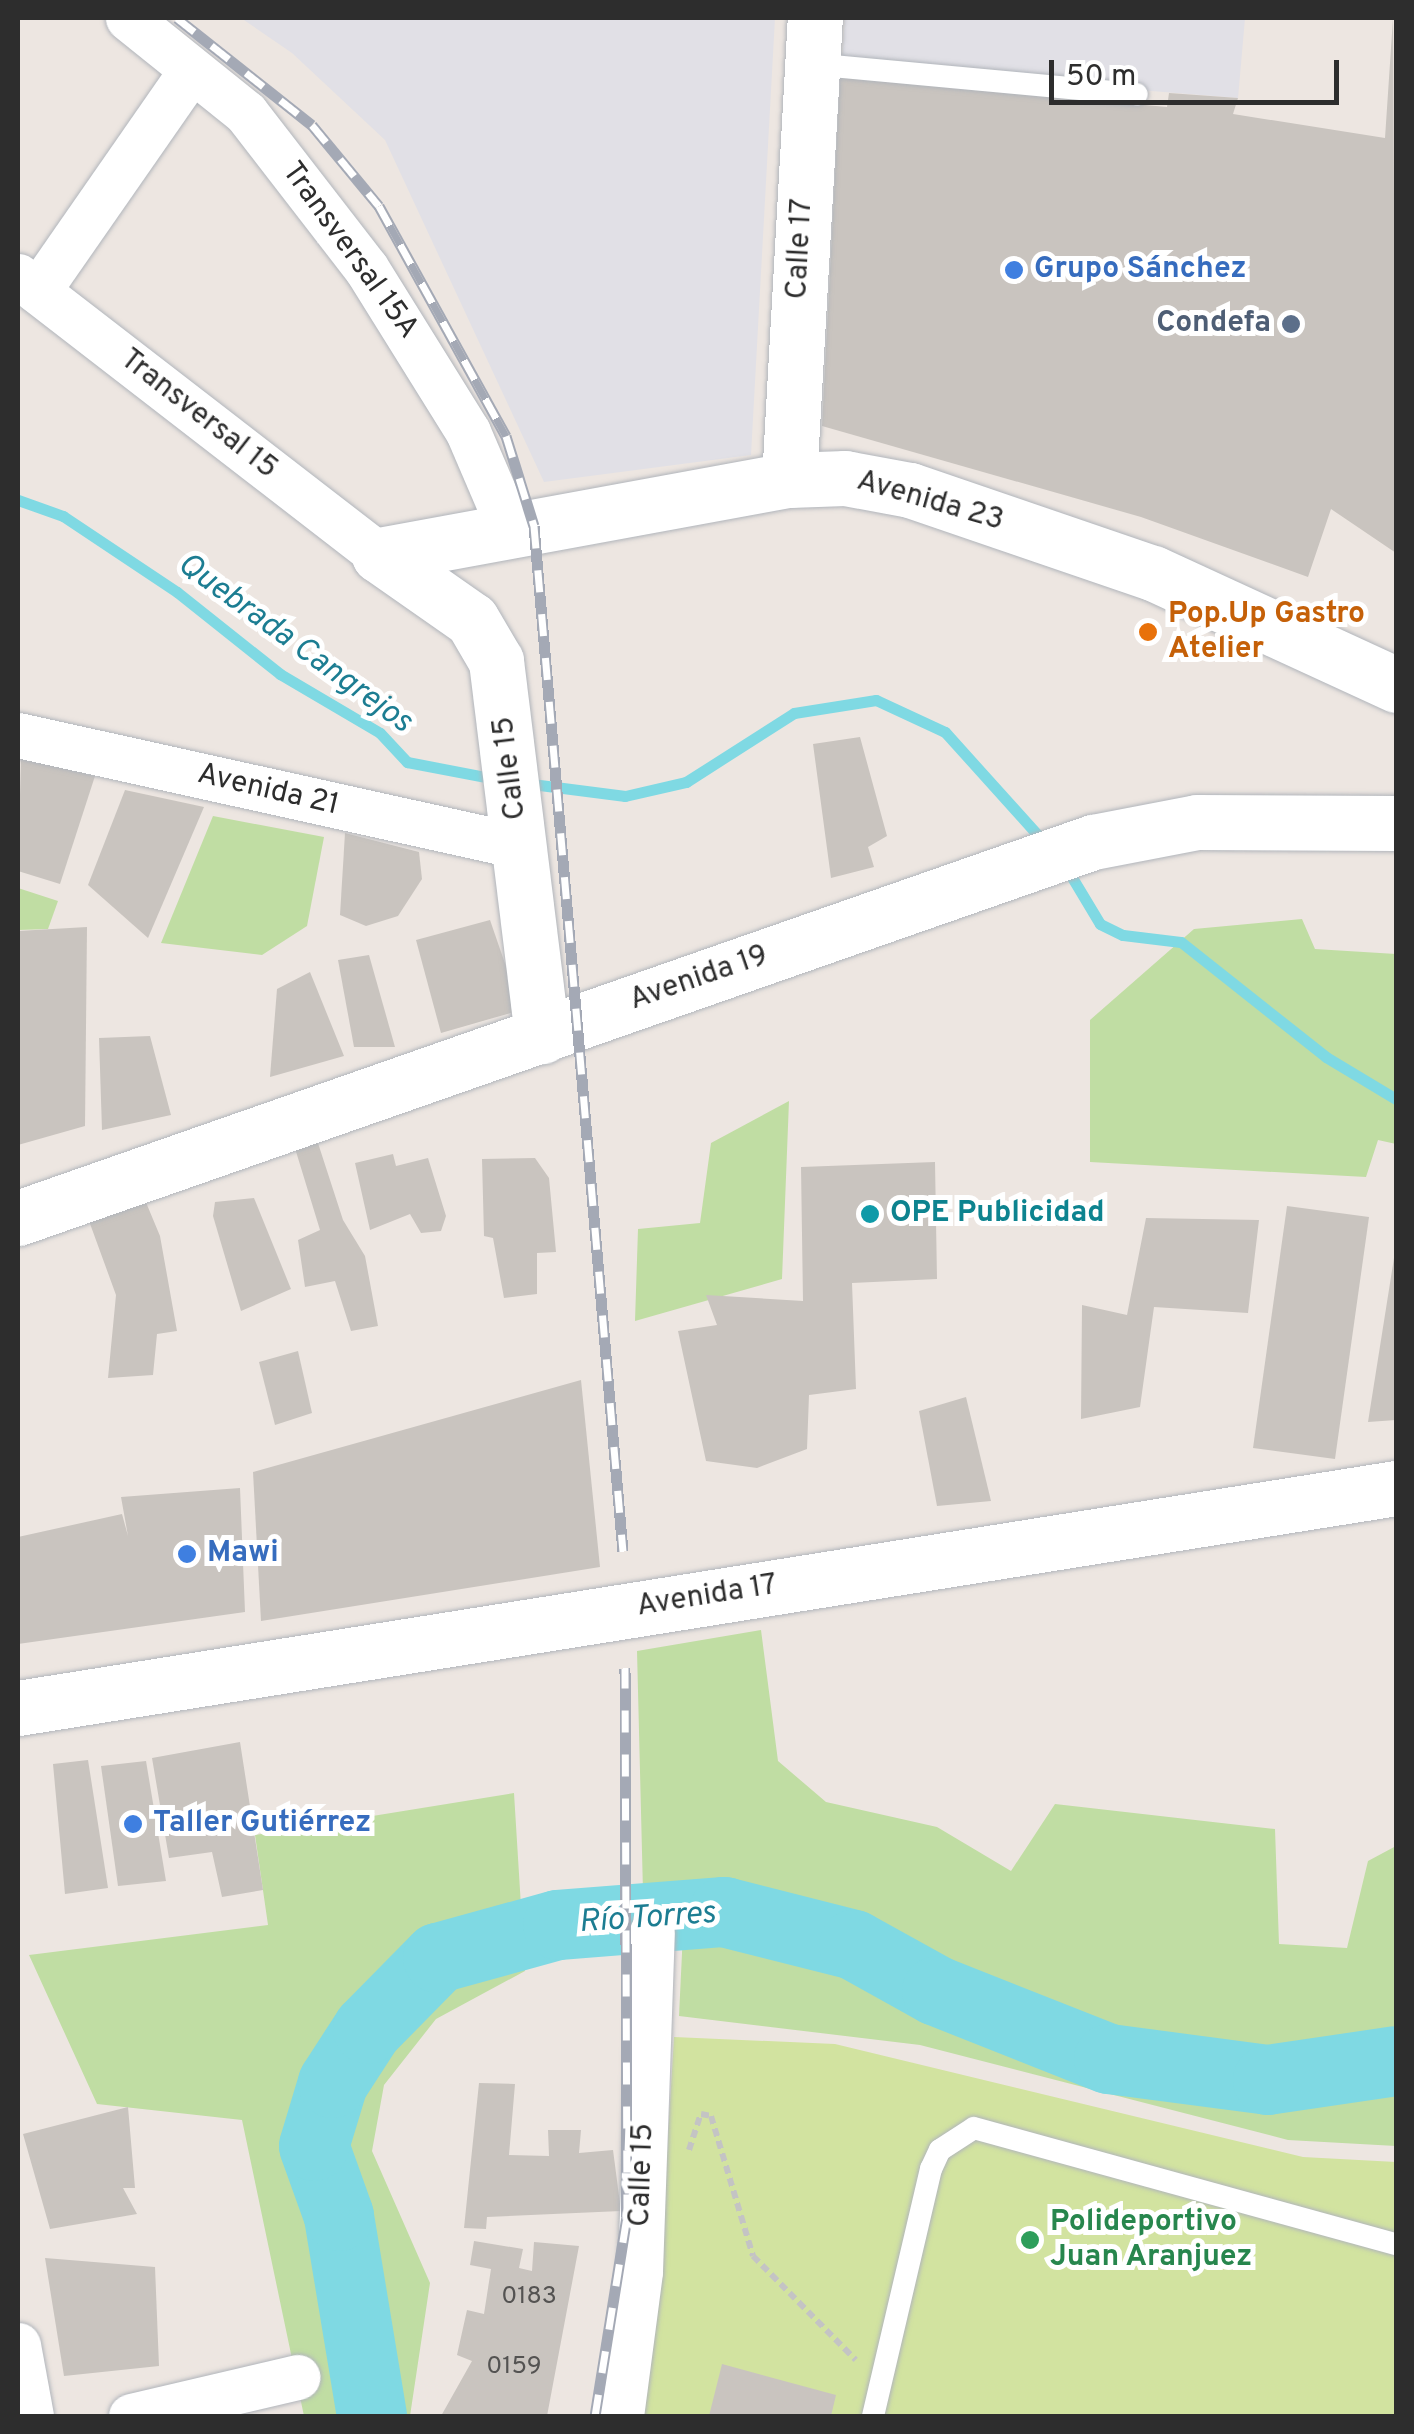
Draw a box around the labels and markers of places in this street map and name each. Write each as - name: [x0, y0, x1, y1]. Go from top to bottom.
- place label: Grupo Sánchez: [1034, 252, 1247, 288]
- marker: Grupo Sánchez: [1003, 259, 1025, 281]
- place label: Condefa: [1156, 306, 1271, 342]
- marker: Condefa: [1280, 313, 1302, 335]
- place label: Pop.Up Gastro Atelier: [1168, 597, 1365, 668]
- marker: Pop.Up Gastro Atelier: [1137, 621, 1159, 643]
- place label: OPE Publicidad: [890, 1196, 1105, 1232]
- marker: OPE Publicidad: [859, 1203, 881, 1225]
- place label: Mawi: [207, 1536, 279, 1572]
- marker: Mawi: [176, 1543, 198, 1565]
- place label: Taller Gutiérrez: [153, 1806, 371, 1842]
- marker: Taller Gutiérrez: [122, 1813, 144, 1835]
- place label: Polideportivo Juan Aranjuez: [1050, 2205, 1254, 2276]
- marker: Polideportivo Juan Aranjuez: [1019, 2229, 1041, 2251]

